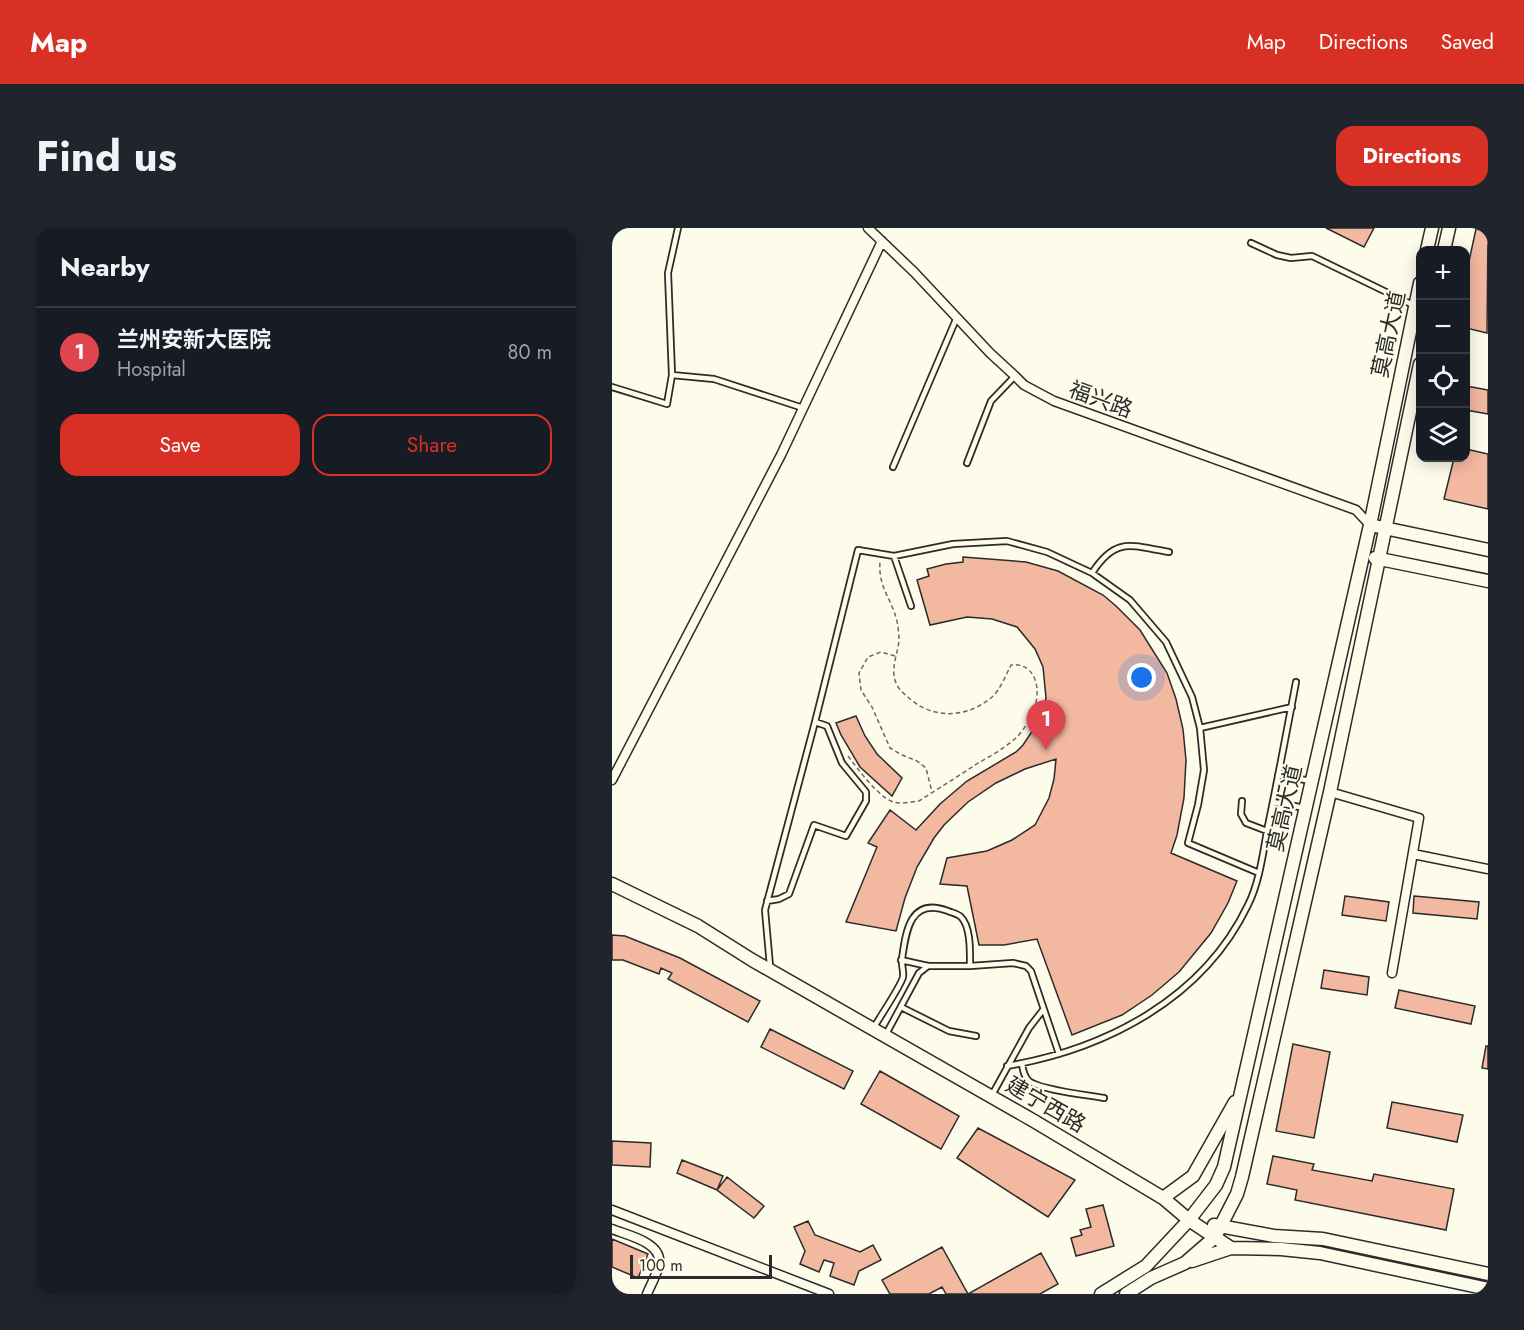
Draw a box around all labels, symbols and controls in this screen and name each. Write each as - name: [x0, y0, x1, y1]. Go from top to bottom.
- text: Map: [30, 22, 87, 63]
- text: Map: [1247, 27, 1286, 57]
- text: Directions: [1319, 27, 1408, 57]
- text: Saved: [1441, 27, 1494, 57]
- text: Find us: [36, 126, 177, 187]
- button: Directions: [1336, 126, 1488, 186]
- map controls: [1416, 246, 1470, 462]
- button: +: [1416, 246, 1470, 300]
- text: Nearby: [60, 248, 149, 286]
- street label: 莫高大道: [1363, 288, 1413, 380]
- button: −: [1416, 300, 1470, 354]
- text: 兰州安新大医院: [117, 323, 271, 355]
- text: 1: [74, 338, 85, 367]
- text: 80 m: [507, 338, 552, 367]
- button: locate: [1416, 354, 1470, 408]
- text: Hospital: [117, 355, 186, 384]
- street label: 福兴路: [1065, 373, 1137, 425]
- button: layers: [1416, 408, 1470, 462]
- button: Save: [60, 414, 300, 476]
- button: Share: [312, 414, 552, 476]
- your location: [1127, 663, 1156, 692]
- pin: 1: [1026, 700, 1066, 750]
- street label: 莫高大道: [1259, 762, 1309, 854]
- street label: 建宁西路: [1000, 1068, 1092, 1140]
- scale bar: [630, 1252, 772, 1280]
- text: 100 m: [639, 1254, 683, 1277]

